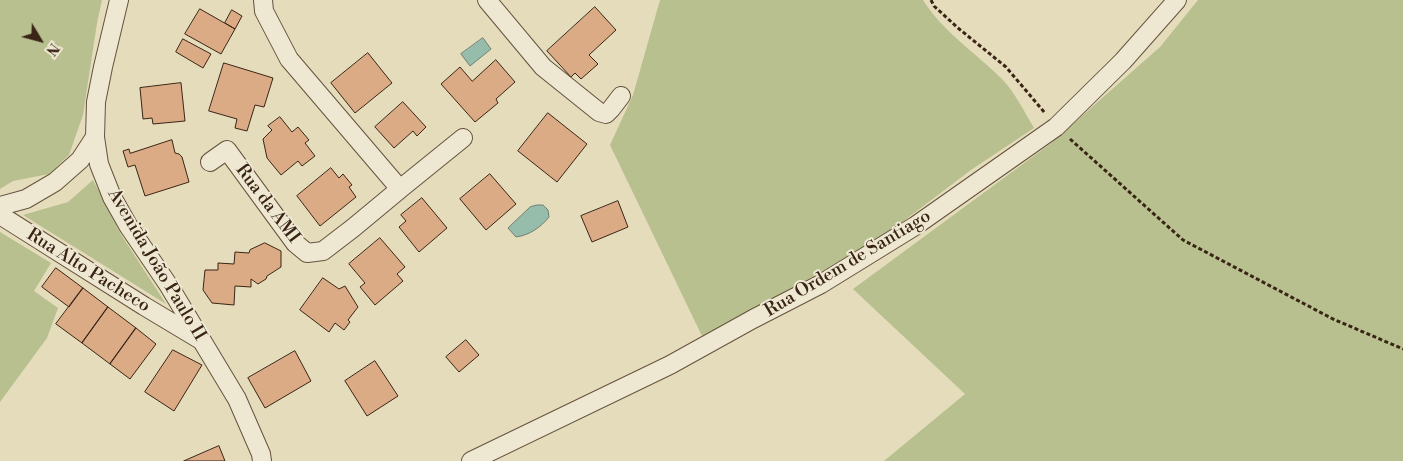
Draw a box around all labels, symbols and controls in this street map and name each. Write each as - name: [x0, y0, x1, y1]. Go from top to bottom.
- north arrow: [15, 15, 65, 65]
- text: N: [41, 39, 63, 59]
- street label: Rua da AMI: [230, 160, 304, 248]
- street label: Avenida João Paulo II: [102, 185, 210, 345]
- street label: Rua Ordem de Santiago: [761, 206, 935, 322]
- street label: Rua Alto Pacheco: [22, 224, 154, 318]

